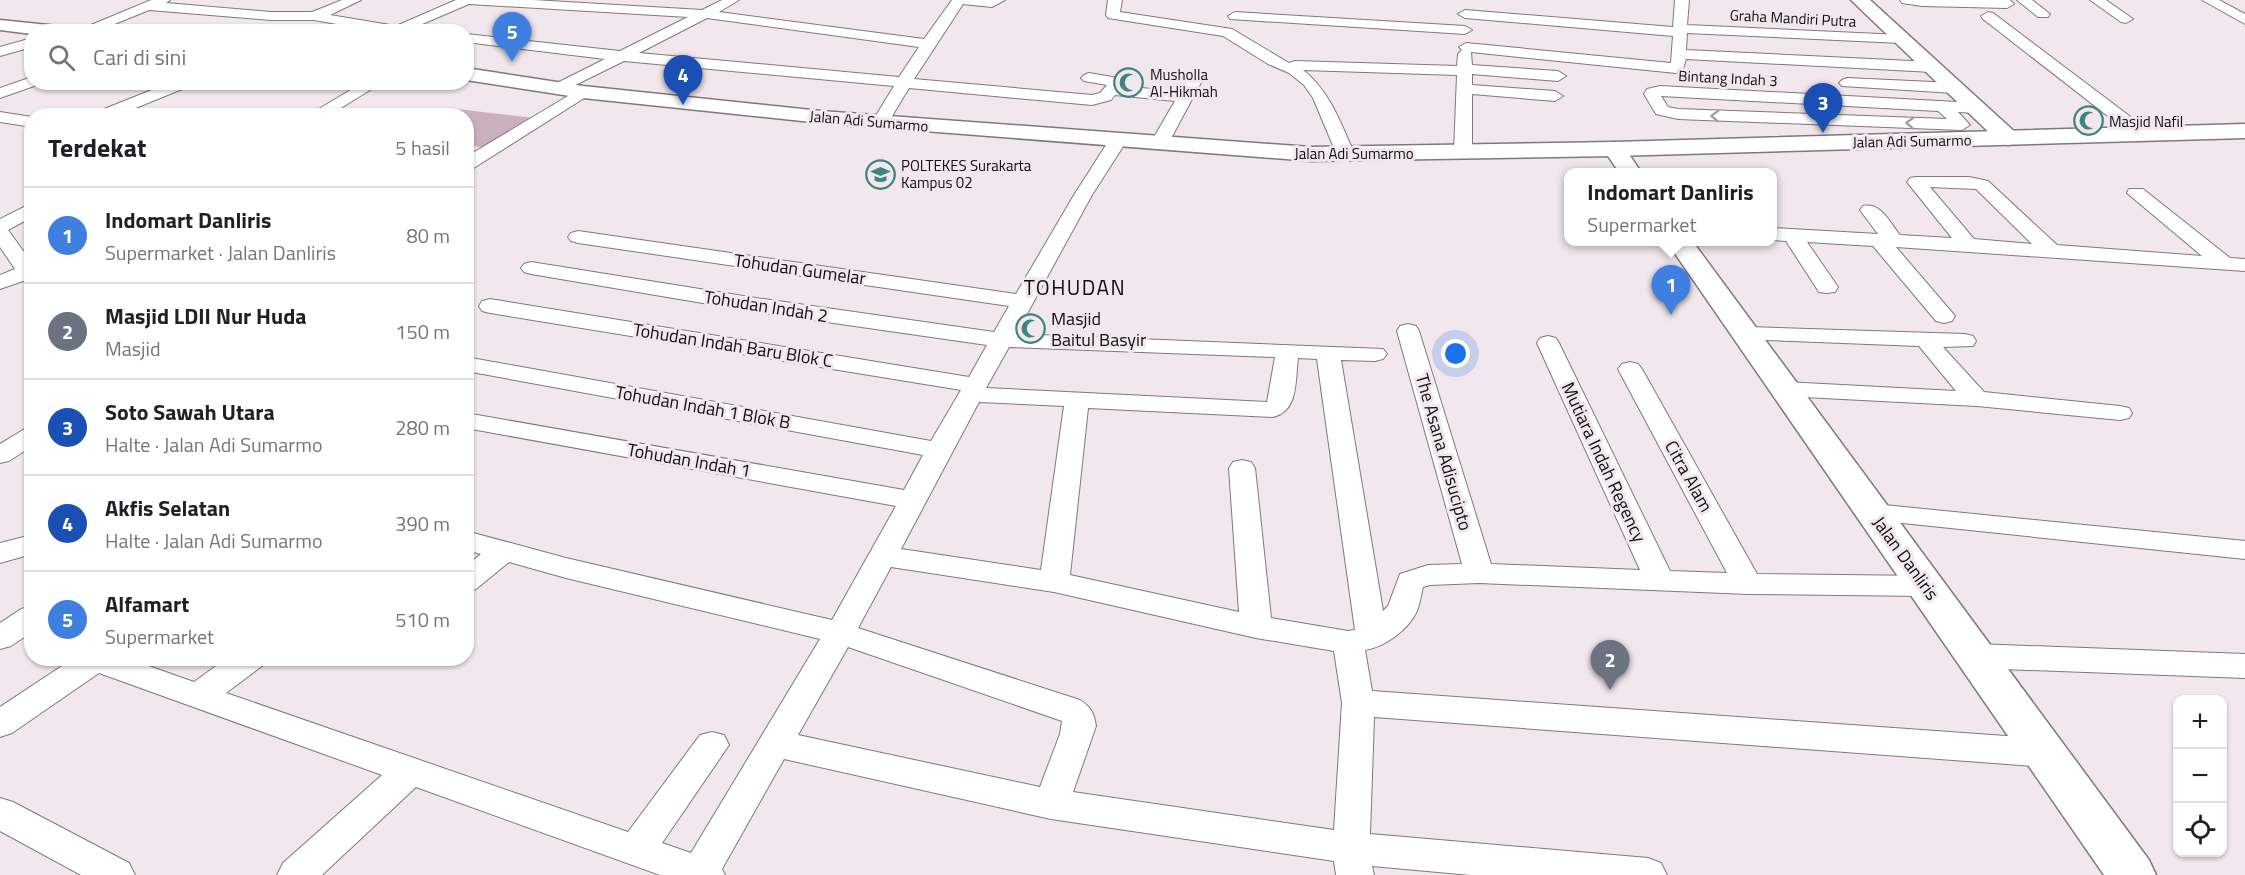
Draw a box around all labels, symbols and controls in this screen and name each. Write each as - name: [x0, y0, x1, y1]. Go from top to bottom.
- street label: Graha Mandiri Putra: [1729, 3, 1857, 33]
- pin: 5: [492, 13, 532, 62]
- search box: [24, 24, 474, 90]
- text: Cari di sini: [93, 40, 186, 74]
- icon: search: [45, 41, 78, 74]
- pin: 4: [664, 56, 702, 105]
- place label: Musholla Al-Hikmah: [1150, 63, 1218, 103]
- street label: Bintang Indah 3: [1678, 64, 1778, 92]
- mosque icon: Musholla Al-Hikmah: [1113, 67, 1145, 99]
- pin: 3: [1804, 84, 1842, 133]
- street label: Jalan Adi Sumarmo: [809, 104, 930, 138]
- mosque icon: Masjid Nafil: [2072, 105, 2104, 137]
- one-way arrow: [1710, 109, 1719, 122]
- place label: Masjid Nafil: [2109, 110, 2183, 133]
- one-way arrow: [1905, 117, 1914, 130]
- text: Terdekat: [48, 128, 147, 167]
- street label: Jalan Adi Sumarmo: [1852, 128, 1972, 154]
- text: 5 hasil: [395, 132, 450, 163]
- street label: Jalan Adi Sumarmo: [1294, 142, 1414, 165]
- place label: POLTEKES Surakarta Kampus 02: [901, 154, 1032, 194]
- school or university icon: POLTEKES Surakarta Kampus 02: [864, 158, 896, 190]
- popup: [1564, 168, 1777, 246]
- text: Indomart Danliris: [1587, 175, 1754, 209]
- text: Indomart Danliris: [105, 203, 271, 237]
- text: Supermarket: [1587, 209, 1696, 240]
- text: 1: [62, 220, 73, 251]
- text: 80 m: [406, 220, 450, 251]
- text: Supermarket · Jalan Danliris: [105, 237, 336, 268]
- street label: Tohudan Gumelar: [732, 246, 868, 292]
- pin: 1: [1652, 266, 1690, 315]
- district label: TOHUDAN: [1024, 271, 1126, 303]
- street label: Tohudan Indah 2: [702, 283, 830, 329]
- text: Masjid LDII Nur Huda: [105, 299, 306, 333]
- place label: Masjid Baitul Basyir: [1051, 305, 1146, 353]
- mosque icon: Masjid Baitul Basyir: [1014, 312, 1046, 344]
- text: 2: [62, 316, 73, 347]
- text: 150 m: [395, 316, 450, 347]
- street label: Tohudan Indah Baru Blok C: [631, 316, 835, 374]
- text: Masjid: [105, 333, 160, 364]
- your location: [1441, 339, 1470, 368]
- street label: The Asana Adisucipto: [1409, 370, 1479, 534]
- street label: Mutiara Indah Regency: [1555, 377, 1653, 547]
- street label: Tohudan Indah 1 Blok B: [613, 378, 793, 436]
- text: Soto Sawah Utara: [105, 395, 275, 429]
- text: 3: [62, 412, 73, 443]
- text: 280 m: [395, 412, 450, 443]
- text: Halte · Jalan Adi Sumarmo: [105, 429, 323, 460]
- street label: Citra Alam: [1658, 435, 1720, 517]
- street label: Tohudan Indah 1: [625, 436, 753, 484]
- text: Akfis Selatan: [105, 491, 230, 525]
- text: 4: [62, 508, 73, 539]
- text: 390 m: [395, 508, 450, 539]
- street label: Jalan Danliris: [1866, 510, 1946, 606]
- text: Halte · Jalan Adi Sumarmo: [105, 525, 323, 556]
- text: Alfamart: [105, 587, 189, 621]
- text: 5: [62, 604, 73, 635]
- text: 510 m: [395, 604, 450, 635]
- text: Supermarket: [105, 621, 214, 652]
- pin: 2: [1590, 640, 1630, 690]
- map controls: [2173, 695, 2227, 857]
- button: +: [2173, 695, 2227, 749]
- button: −: [2173, 749, 2227, 803]
- button: locate: [2173, 803, 2227, 857]

